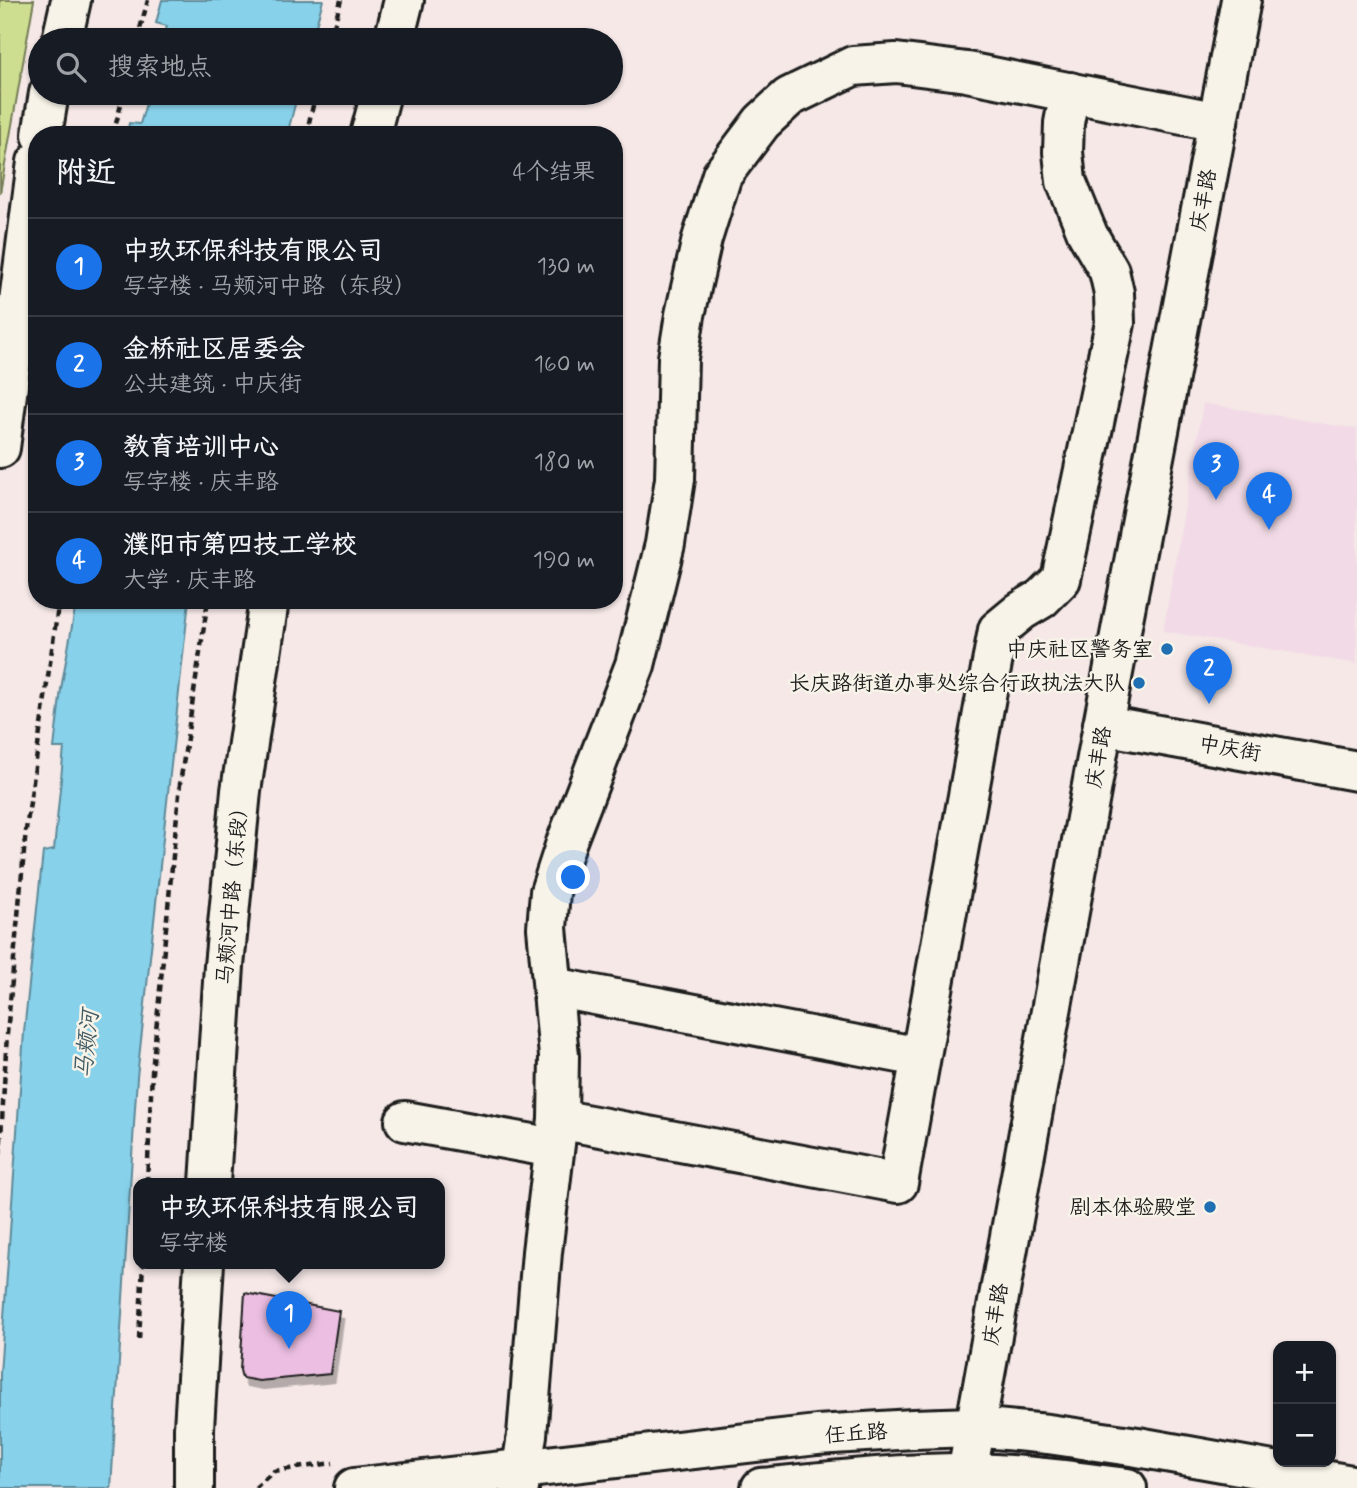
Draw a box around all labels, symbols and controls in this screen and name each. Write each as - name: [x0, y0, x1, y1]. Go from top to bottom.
- search box: [28, 28, 623, 105]
- icon: search: [52, 48, 90, 86]
- text: 搜索地点: [108, 51, 212, 85]
- text: 附近: [56, 154, 116, 193]
- text: 4个结果: [513, 158, 595, 188]
- street label: 庆丰路: [1184, 167, 1224, 234]
- text: 中玖环保科技有限公司: [123, 235, 383, 269]
- text: 1: [74, 252, 84, 282]
- text: 130 m: [537, 252, 595, 282]
- text: 写字楼 · 马颊河中路（东段）: [123, 272, 417, 302]
- text: 金桥社区居委会: [123, 333, 305, 367]
- text: 2: [73, 350, 85, 380]
- text: 160 m: [534, 350, 595, 380]
- text: 公共建筑 · 中庆街: [123, 370, 302, 400]
- text: 教育培训中心: [123, 431, 279, 465]
- pin: 3: [1193, 442, 1239, 500]
- text: 3: [74, 448, 84, 478]
- text: 180 m: [534, 448, 595, 478]
- text: 写字楼 · 庆丰路: [123, 468, 279, 498]
- pin: 4: [1246, 472, 1292, 530]
- text: 濮阳市第四技工学校: [123, 529, 357, 563]
- text: 4: [72, 546, 86, 576]
- text: 190 m: [533, 546, 595, 576]
- text: 大学 · 庆丰路: [123, 566, 256, 596]
- place label: 中庆社区警务室: [1006, 636, 1153, 664]
- marker: 中庆社区警务室: [1159, 641, 1175, 657]
- pin: 2: [1186, 646, 1232, 704]
- place label: 长庆路街道办事处综合行政执法大队: [789, 670, 1125, 698]
- marker: 长庆路街道办事处综合行政执法大队: [1131, 675, 1147, 691]
- street label: 庆丰路: [1080, 724, 1118, 791]
- street label: 中庆街: [1196, 730, 1263, 768]
- street label: 马颊河中路（东段）: [211, 796, 255, 986]
- your location: [556, 860, 590, 894]
- water label: 马颊河: [69, 1004, 107, 1080]
- popup: [133, 1178, 445, 1269]
- text: 中玖环保科技有限公司: [159, 1192, 419, 1226]
- place label: 剧本体验殿堂: [1070, 1194, 1196, 1222]
- marker: 剧本体验殿堂: [1202, 1199, 1218, 1215]
- text: 写字楼: [159, 1229, 228, 1259]
- street label: 庆丰路: [977, 1281, 1015, 1348]
- pin: 1: [266, 1291, 312, 1349]
- map controls: [1273, 1341, 1336, 1467]
- button: +: [1273, 1341, 1336, 1404]
- button: −: [1273, 1404, 1336, 1467]
- street label: 任丘路: [824, 1418, 888, 1450]

